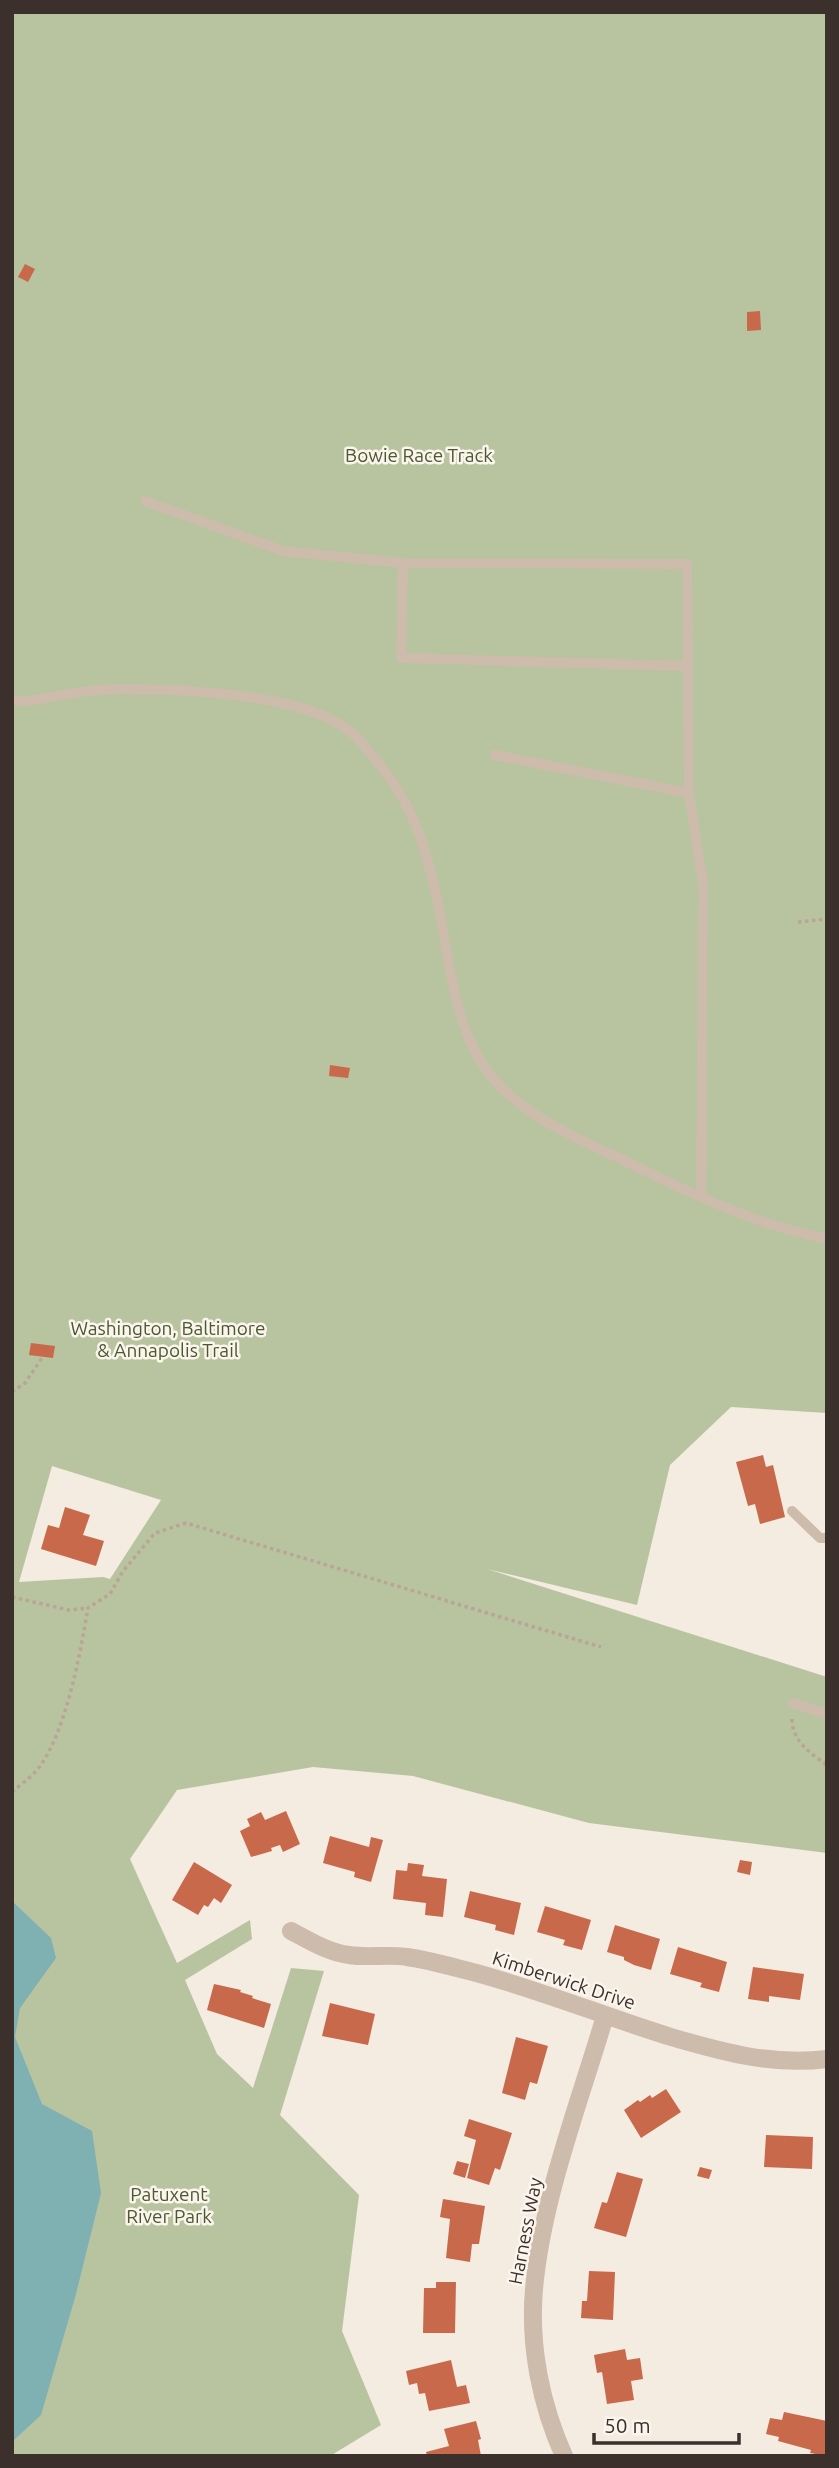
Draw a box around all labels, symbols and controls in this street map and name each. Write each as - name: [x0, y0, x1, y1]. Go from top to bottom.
- park label: Bowie Race Track: [345, 444, 493, 466]
- park label: Washington, Baltimore & Annapolis Trail: [71, 1317, 265, 1361]
- street label: Kimberwick Drive: [490, 1946, 638, 2014]
- street label: Harness Way: [504, 2176, 546, 2286]
- park label: Patuxent River Park: [126, 2183, 212, 2227]
- scale bar: [594, 2402, 739, 2446]
- text: 50 m: [604, 2413, 651, 2437]

